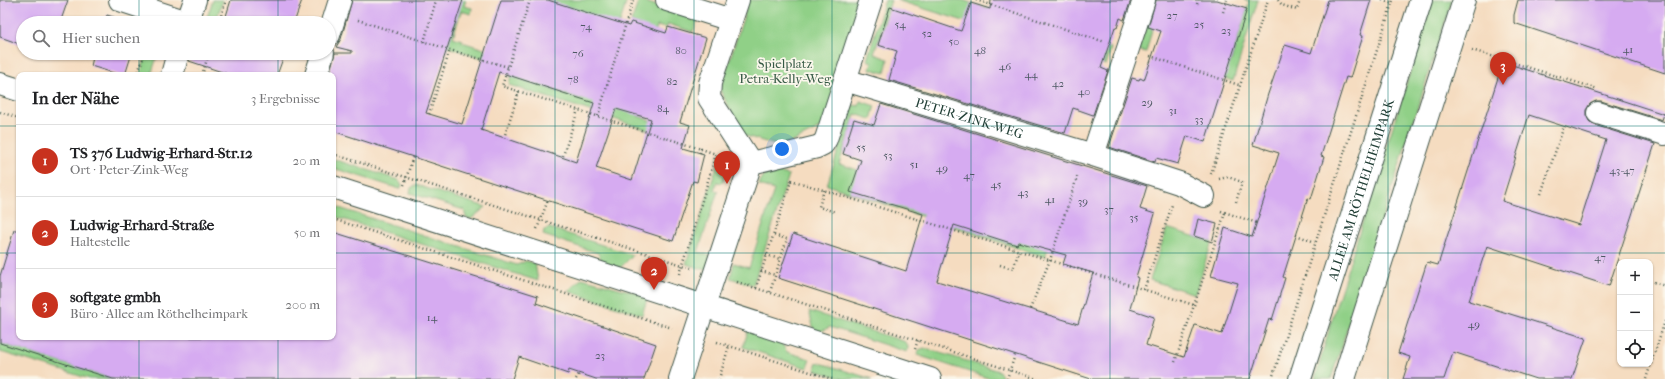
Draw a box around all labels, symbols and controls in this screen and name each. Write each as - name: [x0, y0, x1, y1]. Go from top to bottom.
- house number: 27: [1167, 9, 1177, 22]
- search box: [16, 16, 336, 60]
- house number: 54: [894, 18, 906, 31]
- house number: 25: [1194, 18, 1204, 31]
- house number: 74: [580, 20, 592, 33]
- house number: 23: [1221, 24, 1231, 37]
- icon: search: [30, 27, 52, 49]
- house number: 52: [922, 27, 933, 40]
- text: Hier suchen: [62, 29, 140, 47]
- house number: 50: [949, 35, 959, 48]
- house number: 41: [1623, 43, 1633, 56]
- house number: 80: [675, 44, 687, 57]
- house number: 48: [974, 44, 986, 57]
- house number: 76: [572, 47, 584, 60]
- pin: 3: [1490, 52, 1516, 85]
- park label: Spielplatz Petra-Kelly-Weg: [739, 56, 832, 86]
- house number: 46: [999, 60, 1011, 73]
- house number: 44: [1024, 68, 1038, 81]
- house number: 78: [568, 73, 578, 86]
- house number: 82: [666, 75, 678, 88]
- house number: 42: [1052, 77, 1064, 90]
- house number: 40: [1078, 85, 1090, 98]
- text: In der Nähe: [32, 88, 119, 108]
- text: 3 Ergebnisse: [251, 91, 320, 106]
- street label: PETER-ZINK-WEG: [914, 95, 1025, 141]
- house number: 29: [1141, 96, 1153, 109]
- street label: ALLEE AM RÖTHELHEIMPARK: [1325, 96, 1397, 283]
- house number: 84: [657, 102, 669, 115]
- house number: 31: [1169, 104, 1177, 117]
- house number: 33: [1194, 113, 1204, 126]
- your location: [772, 139, 792, 159]
- house number: 55: [856, 141, 866, 154]
- text: TS 376 Ludwig-Erhard-Str.12: [70, 144, 253, 162]
- house number: 53: [883, 149, 893, 162]
- pin: 1: [714, 151, 740, 184]
- text: 1: [43, 153, 47, 168]
- text: 20 m: [293, 153, 320, 168]
- house number: 51: [910, 158, 918, 171]
- text: Ort · Peter-Zink-Weg: [70, 162, 188, 177]
- house number: 49: [936, 162, 948, 175]
- house number: 43-47: [1609, 164, 1635, 177]
- house number: 47: [963, 169, 975, 182]
- house number: 45: [991, 178, 1002, 191]
- house number: 43: [1017, 186, 1029, 199]
- house number: 41: [1045, 193, 1055, 206]
- house number: 39: [1078, 195, 1088, 208]
- house number: 37: [1104, 203, 1114, 216]
- house number: 35: [1129, 211, 1139, 224]
- text: Ludwig-Erhard-Straße: [70, 216, 214, 234]
- text: 2: [42, 225, 48, 240]
- text: 50 m: [294, 225, 320, 240]
- text: Haltestelle: [70, 234, 130, 249]
- house number: 47: [1594, 251, 1606, 264]
- pin: 2: [641, 257, 667, 290]
- map controls: [1617, 259, 1653, 367]
- button: +: [1617, 259, 1653, 295]
- text: softgate gmbh: [70, 288, 161, 306]
- button: −: [1617, 295, 1653, 331]
- text: 3: [42, 297, 48, 312]
- text: 200 m: [285, 297, 320, 312]
- text: Büro · Allee am Röthelheimpark: [70, 306, 248, 321]
- house number: 14: [427, 311, 438, 324]
- house number: 49: [1468, 318, 1480, 331]
- button: locate: [1617, 331, 1653, 367]
- house number: 23: [595, 349, 605, 362]

